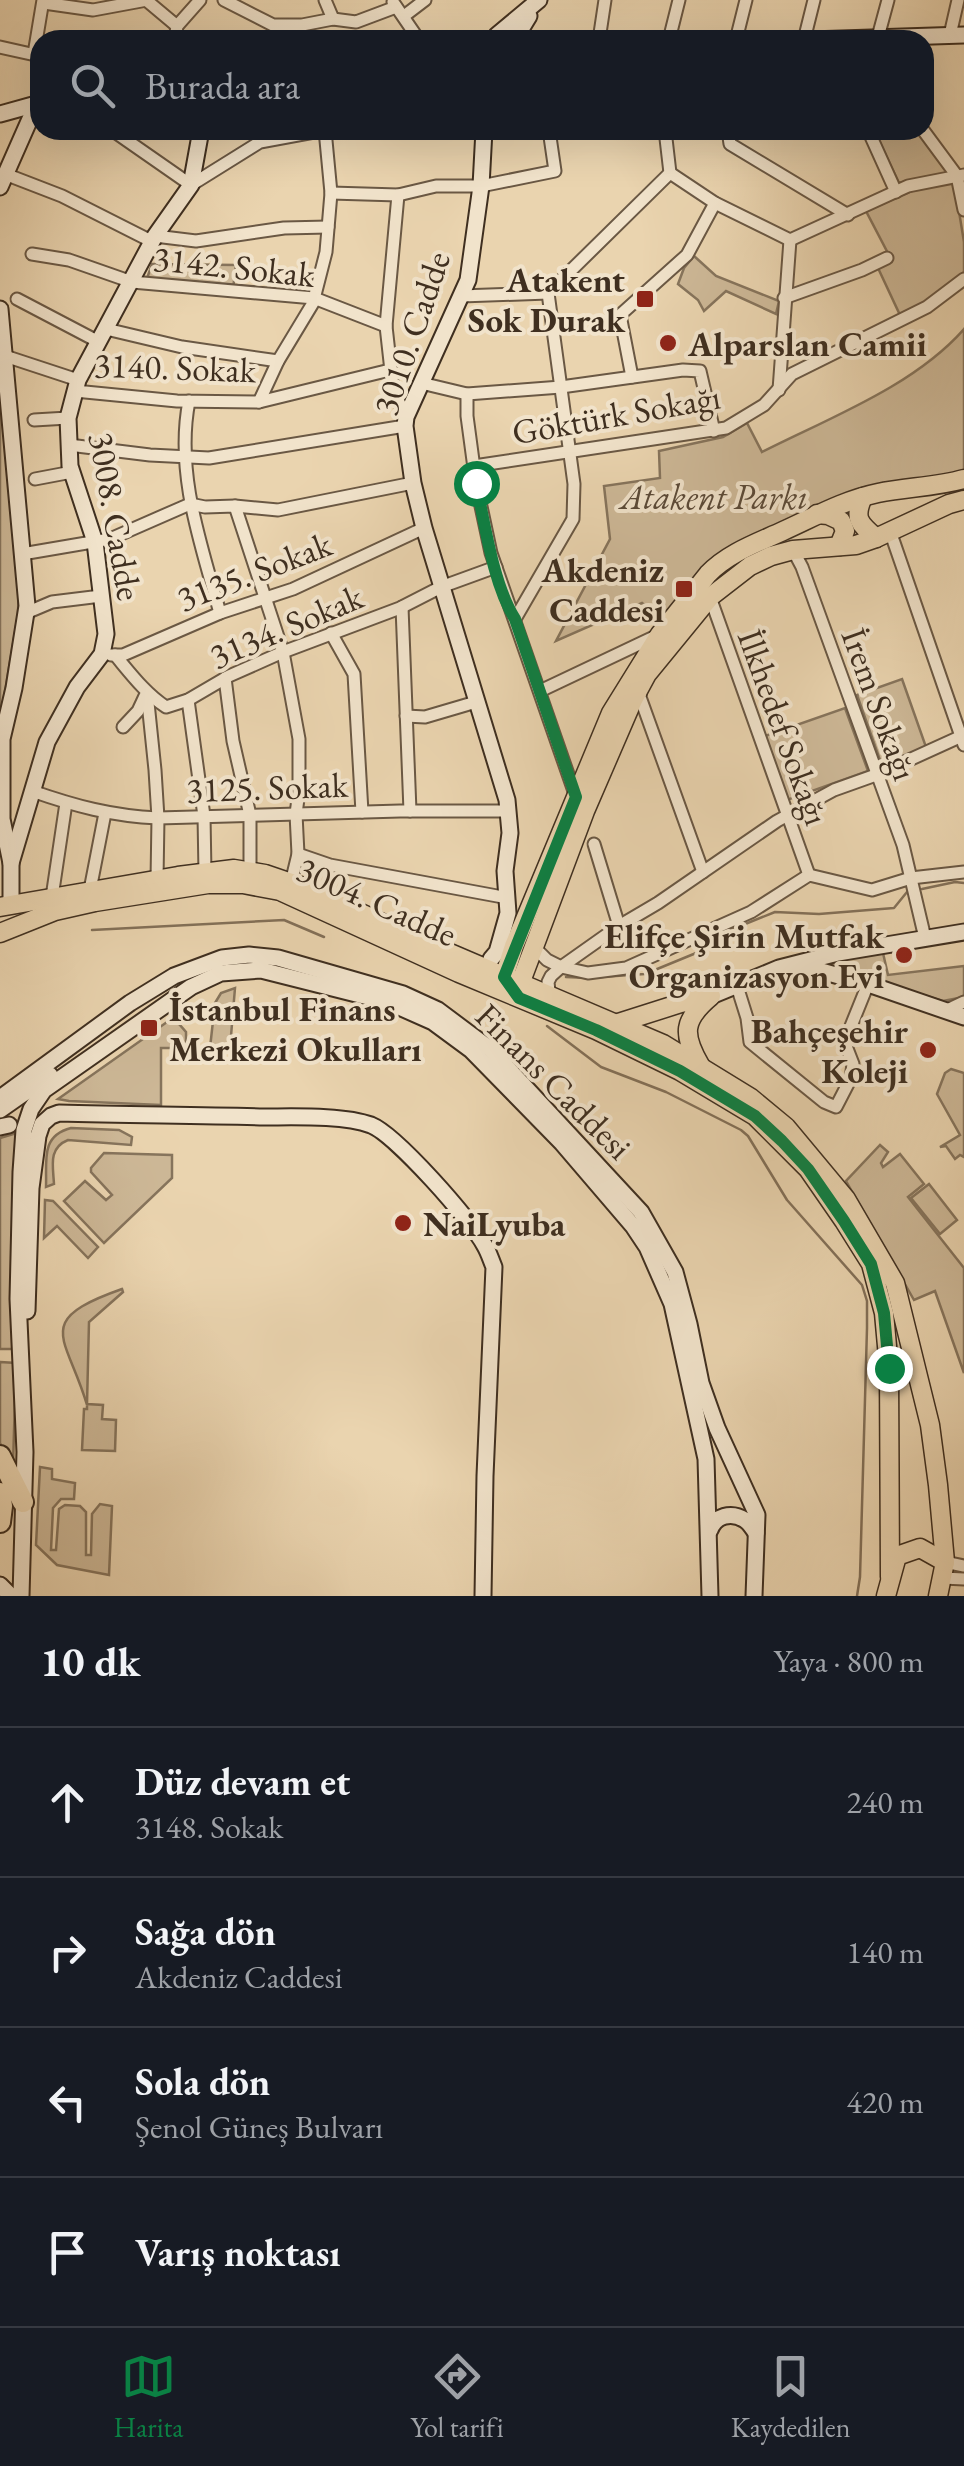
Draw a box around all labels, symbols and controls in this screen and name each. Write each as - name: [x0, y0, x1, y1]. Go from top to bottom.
- search box: [30, 30, 934, 140]
- icon: search: [65, 58, 120, 113]
- text: Burada ara: [145, 61, 300, 110]
- street label: 3142. Sokak: [151, 235, 318, 297]
- street label: 3010. Cadde: [362, 245, 460, 421]
- place label: Atakent Sok Durak: [468, 257, 626, 342]
- marker: Atakent Sok Durak: [634, 288, 656, 310]
- place label: Alparslan Camii: [687, 321, 927, 366]
- marker: Alparslan Camii: [657, 332, 679, 354]
- street label: 3140. Sokak: [93, 342, 257, 392]
- street label: Göktürk Sokağı: [508, 374, 724, 454]
- street label: 3008. Cadde: [79, 428, 153, 604]
- route start: [454, 461, 500, 507]
- park label: Atakent Parkı: [617, 474, 808, 519]
- street label: 3135. Sokak: [170, 521, 338, 621]
- place label: Akdeniz Caddesi: [541, 547, 664, 632]
- street label: 3134. Sokak: [203, 573, 370, 678]
- marker: Akdeniz Caddesi: [673, 578, 695, 600]
- street label: İrem Sokağı: [832, 622, 928, 786]
- street label: İlkhedef Sokağı: [728, 623, 840, 831]
- street label: 3125. Sokak: [185, 762, 349, 812]
- street label: 3004. Cadde: [290, 846, 464, 956]
- place label: Elifçe Şirin Mutfak Organizasyon Evi: [604, 913, 885, 998]
- marker: Elifçe Şirin Mutfak Organizasyon Evi: [893, 944, 915, 966]
- place label: İstanbul Finans Merkezi Okulları: [169, 986, 421, 1071]
- street label: Finans Caddesi: [466, 993, 642, 1169]
- place label: Bahçeşehir Koleji: [751, 1008, 908, 1093]
- marker: İstanbul Finans Merkezi Okulları: [138, 1017, 160, 1039]
- marker: Bahçeşehir Koleji: [917, 1039, 939, 1061]
- place label: NaiLyuba: [423, 1201, 566, 1246]
- marker: NaiLyuba: [392, 1212, 414, 1234]
- route end: [867, 1346, 913, 1392]
- text: 10 dk: [40, 1634, 141, 1689]
- text: Yaya · 800 m: [773, 1640, 924, 1682]
- text: Düz devam et: [135, 1757, 350, 1806]
- icon: ahead: [40, 1775, 95, 1830]
- text: 240 m: [847, 1781, 924, 1823]
- text: 3148. Sokak: [135, 1806, 283, 1848]
- text: Sağa dön: [135, 1907, 276, 1956]
- icon: right: [40, 1925, 95, 1980]
- text: 140 m: [847, 1931, 924, 1973]
- text: Akdeniz Caddesi: [135, 1956, 343, 1998]
- text: Sola dön: [135, 2057, 270, 2106]
- icon: left: [40, 2075, 95, 2130]
- text: 420 m: [847, 2081, 924, 2123]
- text: Şenol Güneş Bulvarı: [135, 2106, 383, 2148]
- icon: arrive: [40, 2225, 95, 2280]
- text: Varış noktası: [135, 2228, 341, 2277]
- tab: Harita: [114, 2349, 184, 2445]
- tab: Yol tarifi: [411, 2349, 504, 2445]
- tab: Kaydedilen: [731, 2349, 850, 2445]

